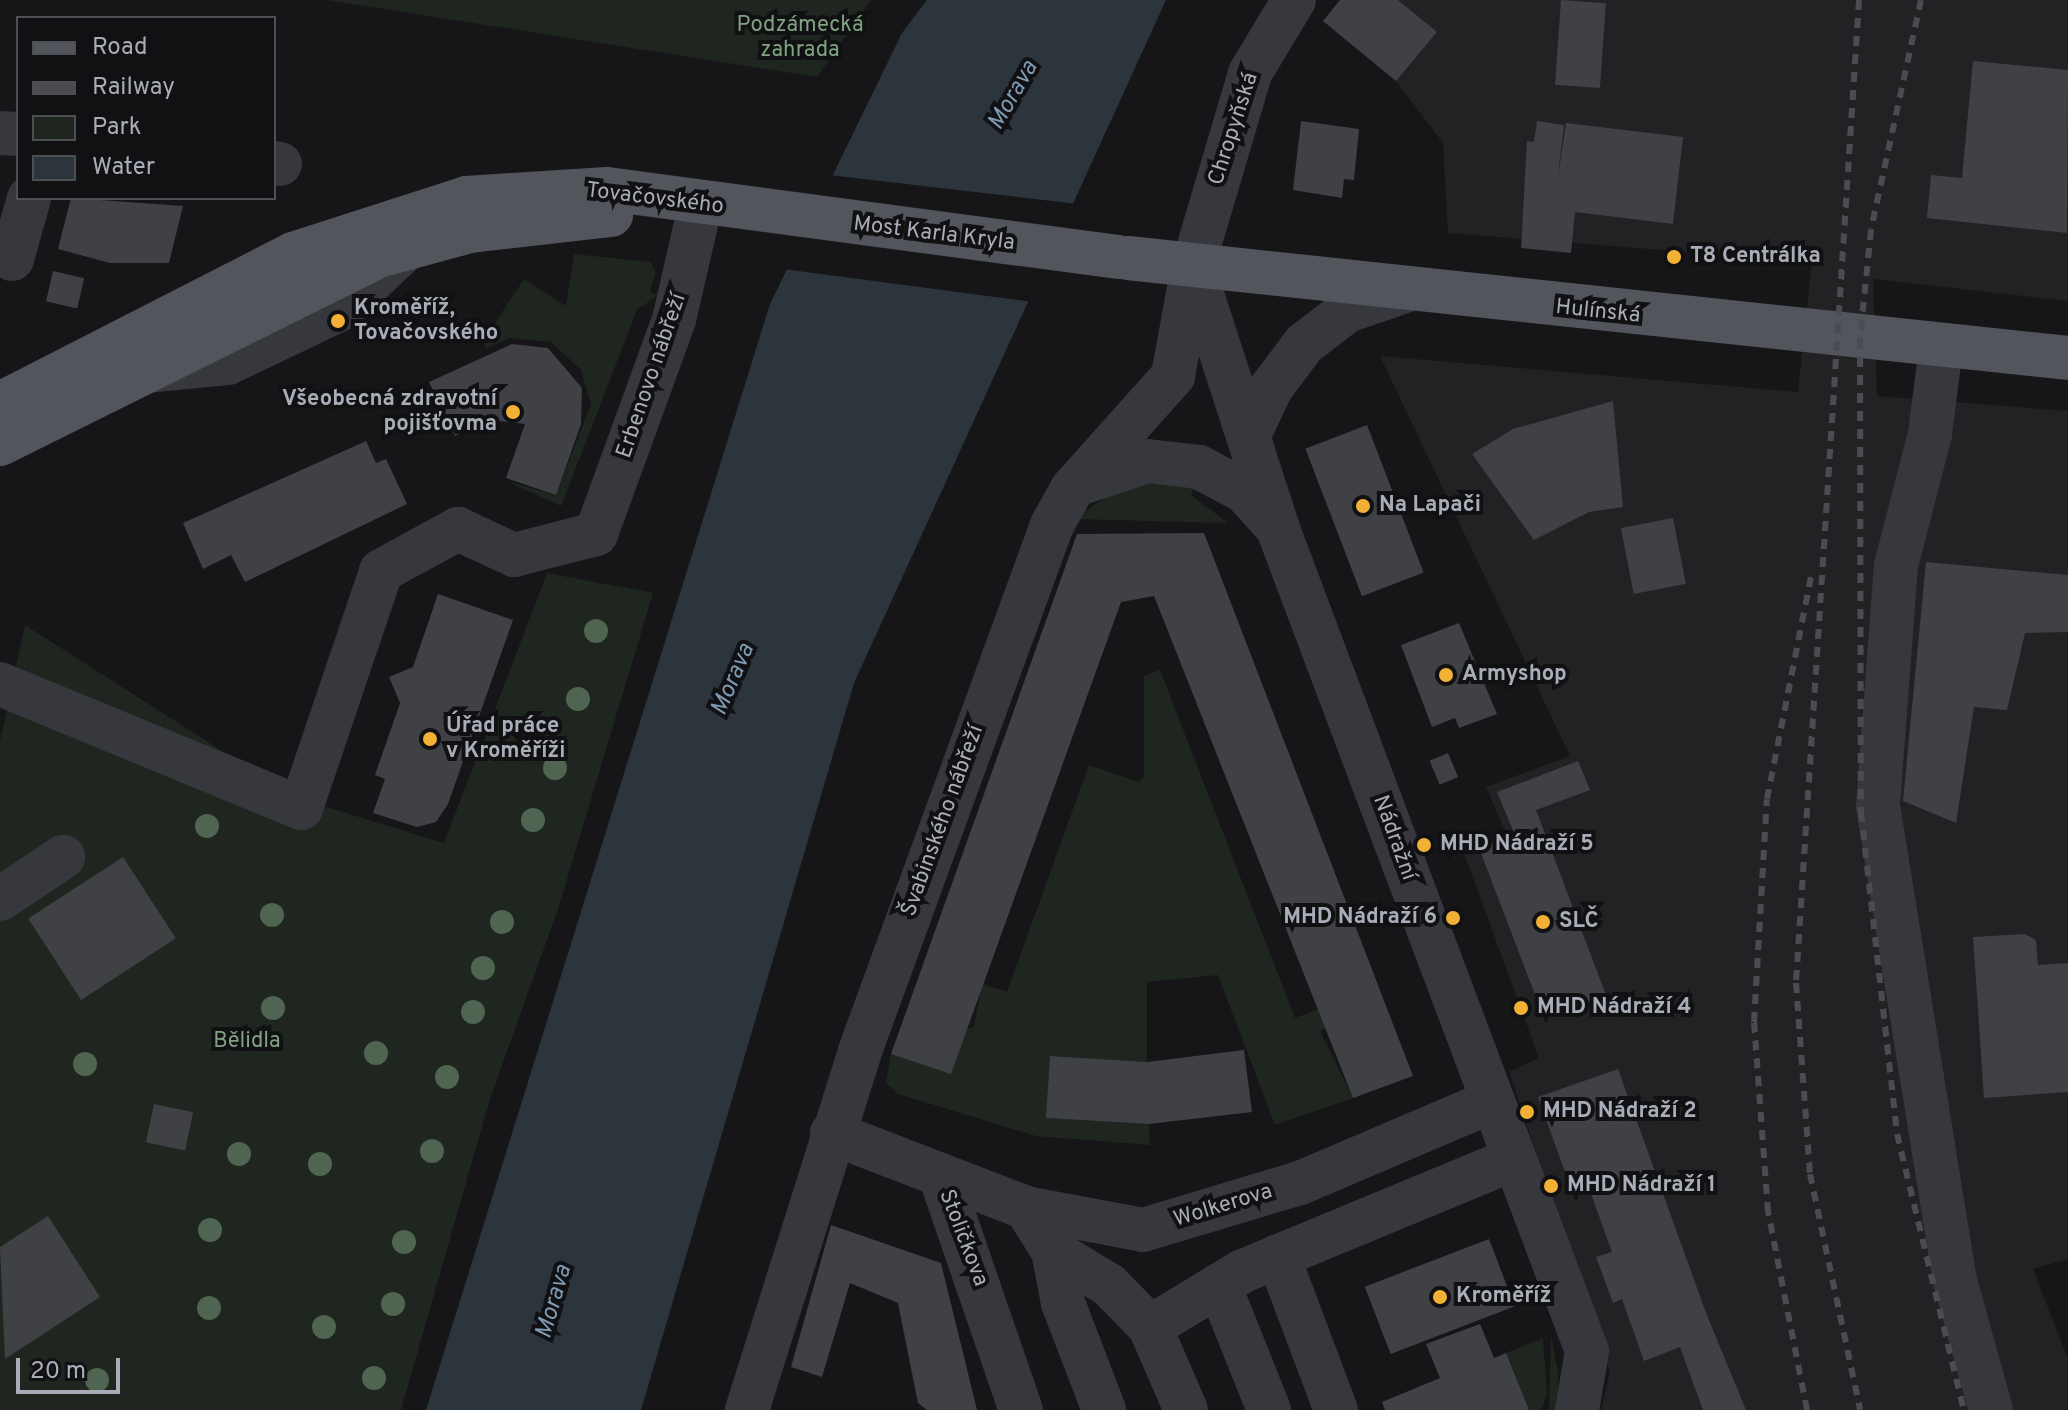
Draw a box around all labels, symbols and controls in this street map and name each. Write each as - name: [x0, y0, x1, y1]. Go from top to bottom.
- park label: Podzámecká zahrada: [736, 12, 864, 64]
- legend: [16, 16, 276, 200]
- text: Road: [92, 33, 148, 63]
- water label: Morava: [983, 56, 1045, 136]
- street label: Chropyňská: [1203, 69, 1265, 189]
- text: Railway: [92, 73, 175, 103]
- text: Park: [92, 113, 142, 143]
- text: Water: [92, 153, 155, 183]
- street label: Tovačovského: [585, 177, 725, 221]
- street label: Most Karla Kryla: [852, 211, 1016, 257]
- place label: T8 Centrálka: [1690, 244, 1821, 270]
- marker: T8 Centrálka: [1665, 248, 1683, 266]
- street label: Erbenovo nábřeží: [611, 290, 693, 462]
- street label: Hulínská: [1554, 294, 1642, 330]
- place label: Kroměříž, Tovačovského: [354, 295, 498, 346]
- marker: Kroměříž, Tovačovského: [329, 312, 347, 330]
- place label: Všeobecná zdravotní pojišťovma: [282, 386, 497, 438]
- marker: Všeobecná zdravotní pojišťovma: [504, 403, 522, 421]
- place label: Na Lapači: [1379, 493, 1481, 519]
- marker: Na Lapači: [1354, 497, 1372, 515]
- water label: Morava: [706, 640, 762, 720]
- place label: Armyshop: [1462, 662, 1567, 688]
- marker: Armyshop: [1437, 666, 1455, 684]
- place label: Úřad práce v Kroměříži: [446, 713, 566, 764]
- street label: Švabinského nábřeží: [896, 722, 990, 920]
- marker: Úřad práce v Kroměříži: [421, 730, 439, 748]
- street label: Nádražní: [1366, 792, 1422, 884]
- place label: MHD Nádraží 5: [1440, 832, 1594, 858]
- marker: MHD Nádraží 5: [1415, 836, 1433, 854]
- place label: MHD Nádraží 6: [1283, 905, 1437, 931]
- marker: MHD Nádraží 6: [1444, 909, 1462, 927]
- place label: SLČ: [1559, 909, 1599, 935]
- marker: SLČ: [1534, 913, 1552, 931]
- place label: MHD Nádraží 4: [1537, 995, 1691, 1021]
- marker: MHD Nádraží 4: [1512, 999, 1530, 1017]
- park label: Bělidla: [213, 1029, 281, 1055]
- place label: MHD Nádraží 2: [1543, 1099, 1697, 1125]
- marker: MHD Nádraží 2: [1518, 1103, 1536, 1121]
- place label: MHD Nádraží 1: [1567, 1173, 1716, 1199]
- marker: MHD Nádraží 1: [1542, 1177, 1560, 1195]
- street label: Wolkerova: [1170, 1179, 1276, 1233]
- street label: Stoličkova: [933, 1186, 993, 1290]
- water label: Morava: [531, 1262, 579, 1342]
- place label: Kroměříž: [1456, 1284, 1552, 1310]
- marker: Kroměříž: [1431, 1288, 1449, 1306]
- scale bar: [20, 1342, 124, 1392]
- text: 20 m: [30, 1357, 86, 1387]

